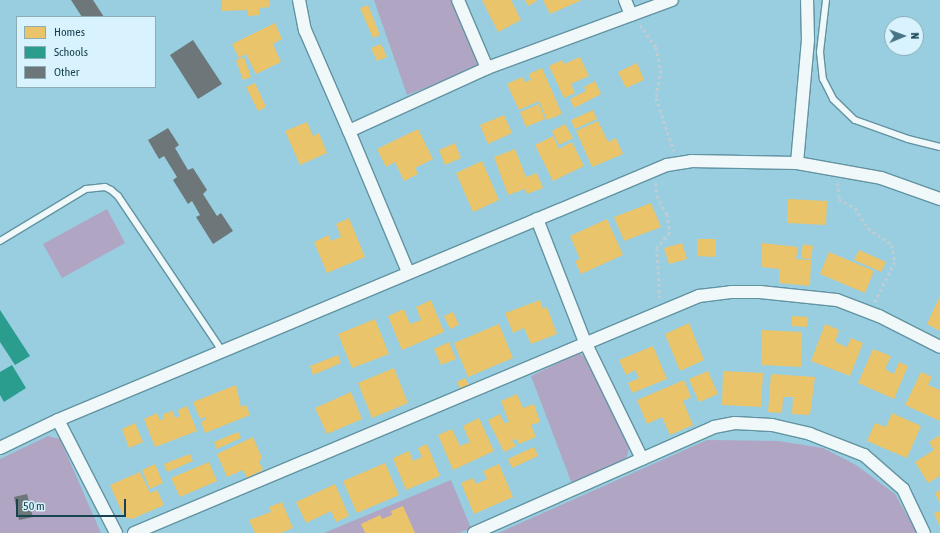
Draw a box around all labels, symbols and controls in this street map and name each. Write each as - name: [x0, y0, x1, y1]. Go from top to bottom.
- legend: [16, 16, 156, 88]
- north arrow: [884, 16, 924, 56]
- text: Homes: [54, 25, 85, 39]
- text: N: [909, 32, 921, 39]
- text: Schools: [54, 45, 88, 59]
- text: Other: [54, 65, 79, 79]
- scale bar: [18, 491, 128, 517]
- text: 50 m: [23, 499, 45, 513]

